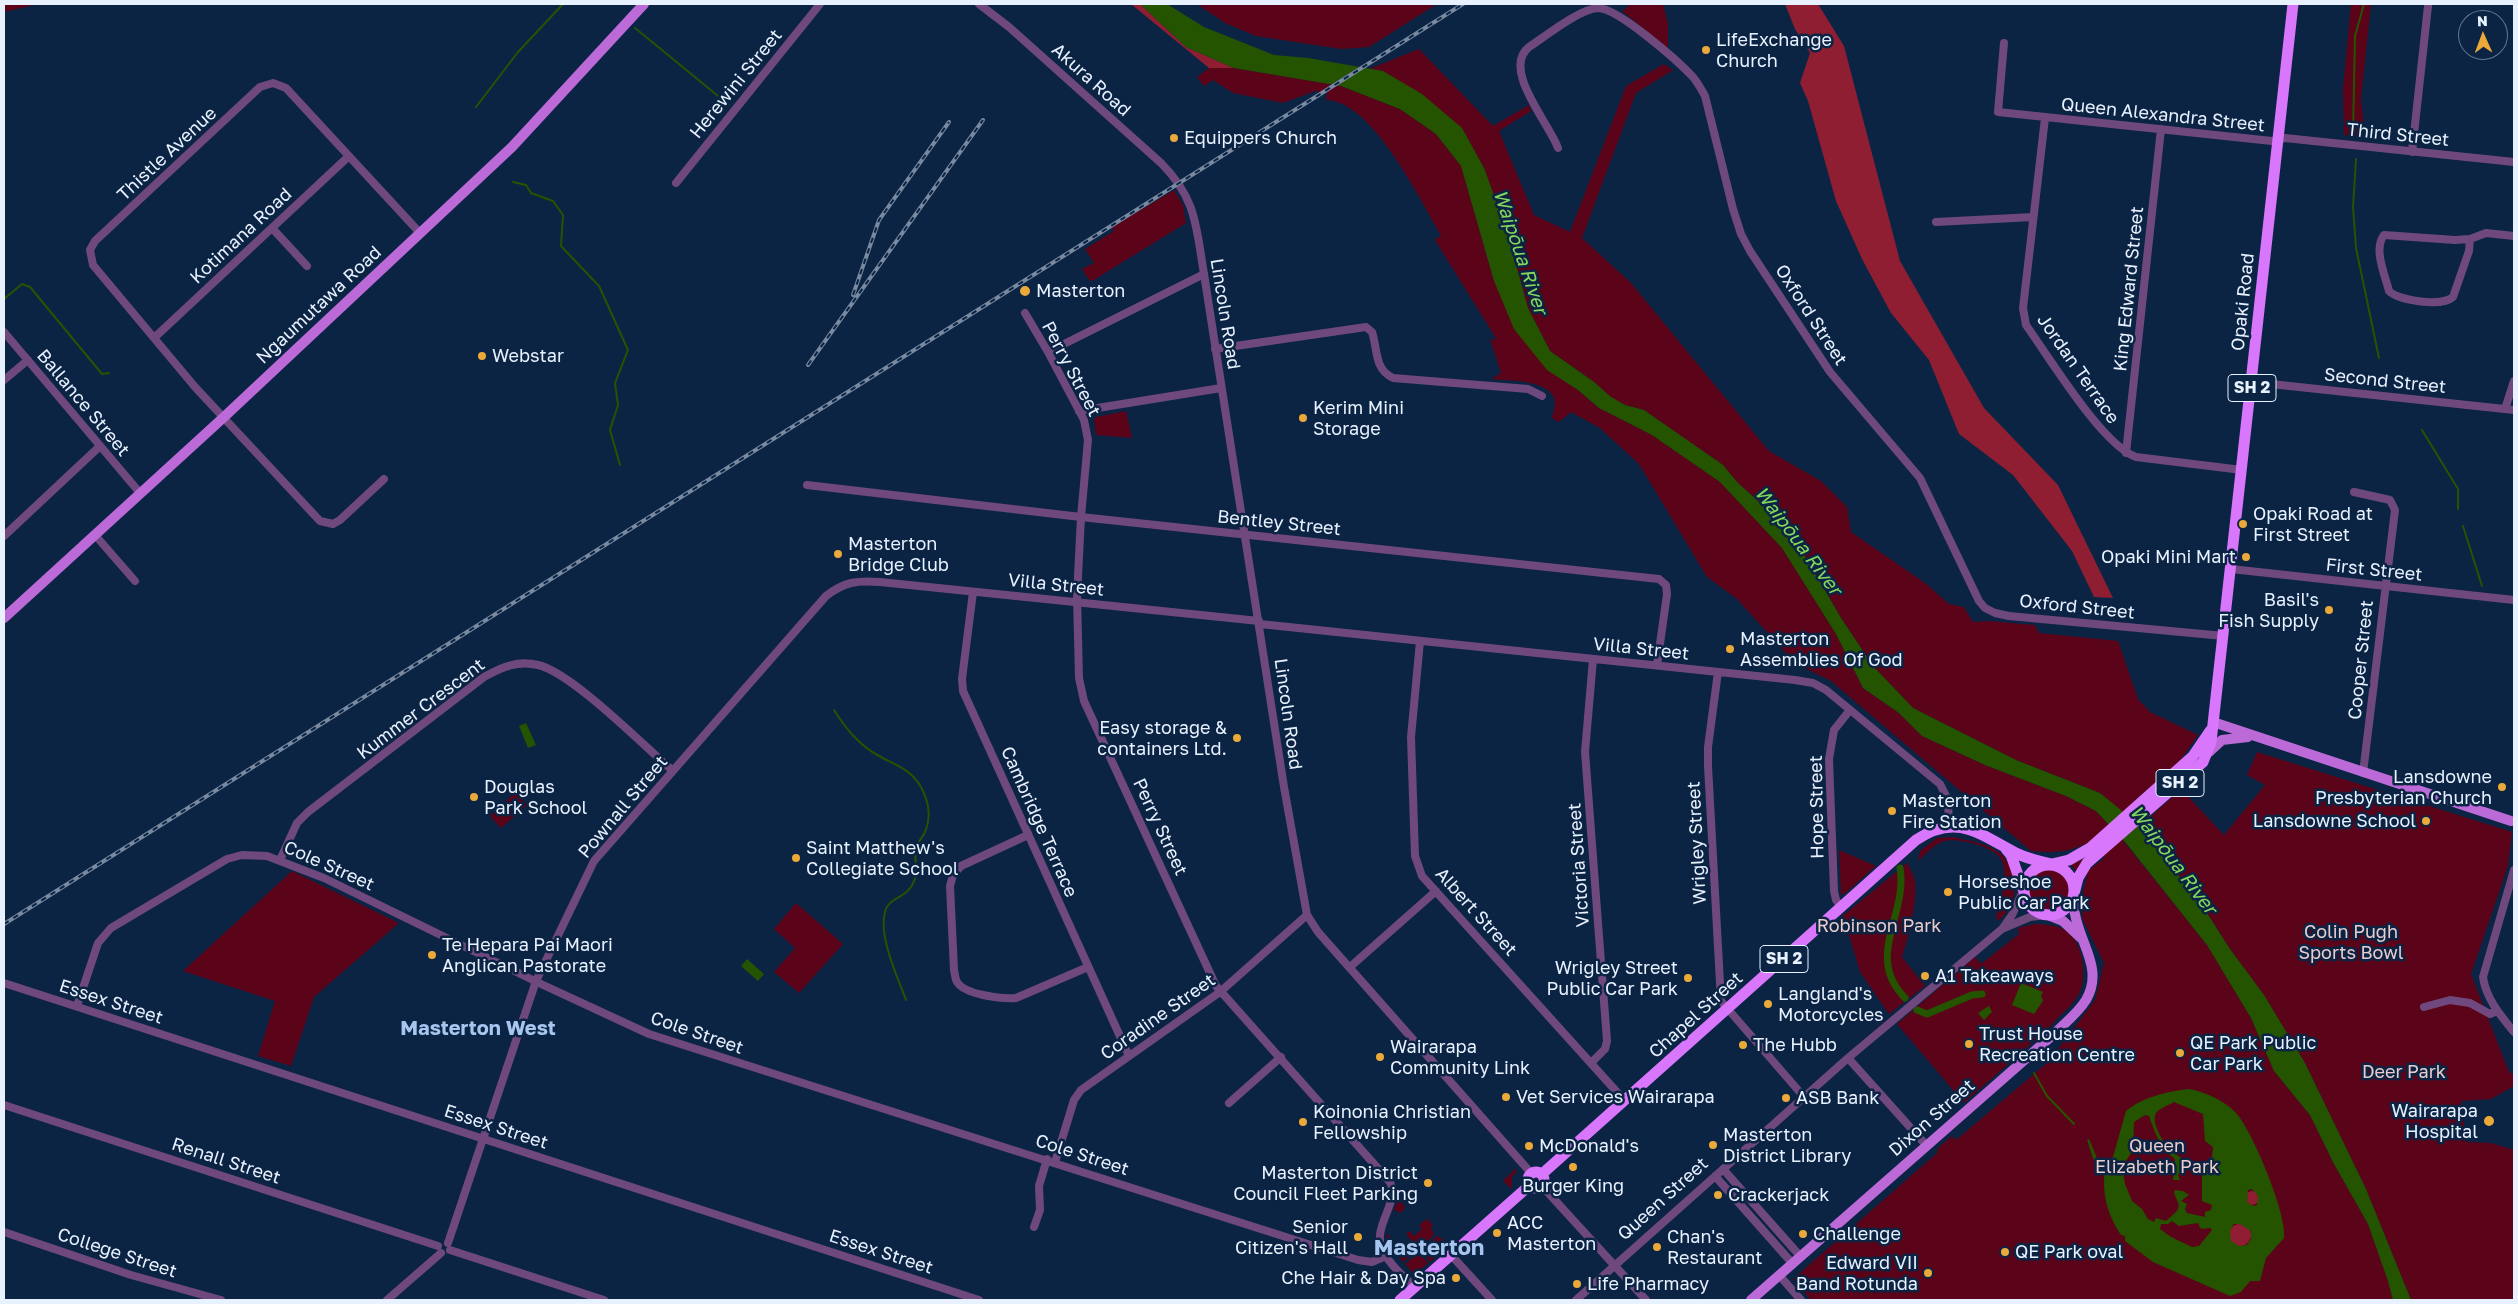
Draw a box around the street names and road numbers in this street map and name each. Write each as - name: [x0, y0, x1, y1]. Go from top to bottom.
- street label: Herewini Street: [685, 25, 787, 143]
- street label: Akura Road: [1047, 39, 1135, 121]
- street label: Queen Alexandra Street: [2060, 94, 2266, 136]
- street label: Thistle Avenue: [113, 103, 221, 205]
- street label: Third Street: [2346, 119, 2450, 151]
- street label: Kotimana Road: [186, 183, 296, 289]
- street label: King Edward Street: [2110, 205, 2148, 373]
- street label: Ngaumutawa Road: [252, 242, 386, 368]
- street label: Opaki Road: [2227, 252, 2259, 352]
- street label: Lincoln Road: [1206, 257, 1244, 371]
- street label: Oxford Street: [1770, 261, 1852, 369]
- street label: Jordan Terrace: [2032, 310, 2124, 428]
- street label: Perry Street: [1037, 318, 1105, 420]
- street label: Ballance Street: [32, 345, 134, 461]
- street label: Second Street: [2323, 364, 2447, 398]
- road number: SH 2: [2228, 374, 2276, 402]
- street label: Bentley Street: [1216, 506, 1342, 540]
- street label: First Street: [2325, 554, 2423, 586]
- street label: Villa Street: [1007, 569, 1105, 601]
- street label: Oxford Street: [2018, 590, 2136, 624]
- street label: Cooper Street: [2344, 599, 2378, 721]
- street label: Villa Street: [1592, 633, 1690, 665]
- street label: Kummer Crescent: [353, 654, 489, 764]
- street label: Lincoln Road: [1269, 657, 1307, 771]
- street label: Cambridge Terrace: [996, 743, 1082, 901]
- street label: Pownall Street: [574, 751, 672, 863]
- street label: Hope Street: [1805, 755, 1829, 859]
- road number: SH 2: [2156, 770, 2204, 796]
- street label: Perry Street: [1128, 775, 1192, 879]
- street label: Wrigley Street: [1683, 781, 1711, 905]
- street label: Victoria Street: [1564, 802, 1594, 928]
- street label: Cole Street: [280, 836, 378, 896]
- street label: Albert Street: [1431, 863, 1521, 961]
- road number: SH 2: [1760, 946, 1808, 972]
- street label: Chapel Street: [1645, 967, 1747, 1063]
- street label: Coradine Street: [1096, 969, 1220, 1065]
- street label: Essex Street: [56, 975, 166, 1029]
- street label: Cole Street: [648, 1007, 746, 1059]
- street label: Dixon Street: [1885, 1075, 1979, 1161]
- street label: Essex Street: [441, 1100, 551, 1154]
- street label: Cole Street: [1033, 1130, 1131, 1180]
- street label: Renall Street: [169, 1133, 283, 1189]
- street label: Queen Street: [1613, 1153, 1713, 1245]
- street label: College Street: [55, 1224, 179, 1282]
- street label: Essex Street: [826, 1225, 936, 1279]

